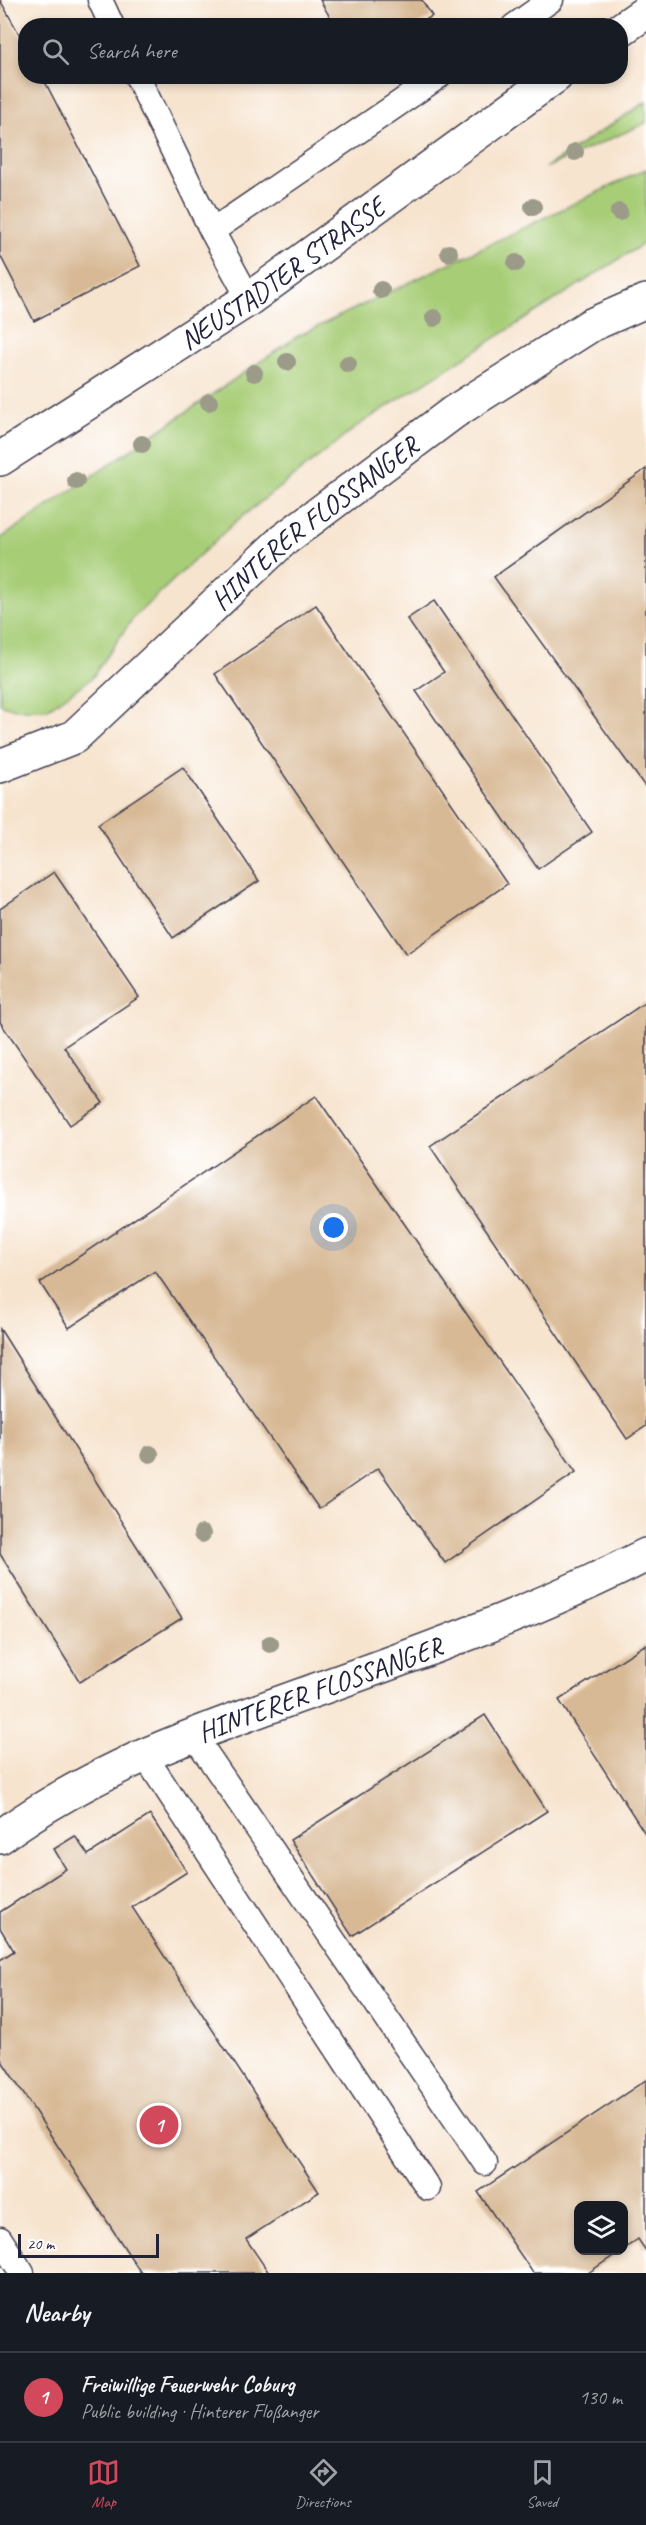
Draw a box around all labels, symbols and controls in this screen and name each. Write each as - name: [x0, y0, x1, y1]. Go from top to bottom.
- search box: [18, 18, 628, 84]
- icon: search: [39, 35, 72, 68]
- text: Search here: [87, 37, 177, 65]
- street label: NEUSTADTER STRASSE: [173, 187, 395, 357]
- street label: HINTERER FLOSSANGER: [203, 427, 427, 617]
- your location: [319, 1213, 348, 1242]
- street label: HINTERER FLOSSANGER: [193, 1628, 449, 1750]
- pin: 1: [140, 2102, 178, 2148]
- map controls: [574, 2201, 628, 2255]
- button: layers: [574, 2201, 628, 2255]
- scale bar: [18, 2231, 159, 2258]
- text: 20 m: [27, 2234, 54, 2254]
- text: Nearby: [24, 2296, 89, 2329]
- text: Freiwillige Feuerwehr Coburg: [81, 2371, 295, 2399]
- text: 1: [39, 2385, 48, 2410]
- text: 130 m: [579, 2385, 622, 2410]
- text: Public building · Hinterer Floßanger: [81, 2399, 318, 2424]
- tab: Map: [87, 2456, 120, 2512]
- tab: Directions: [295, 2456, 351, 2512]
- tab: Saved: [526, 2456, 559, 2512]

